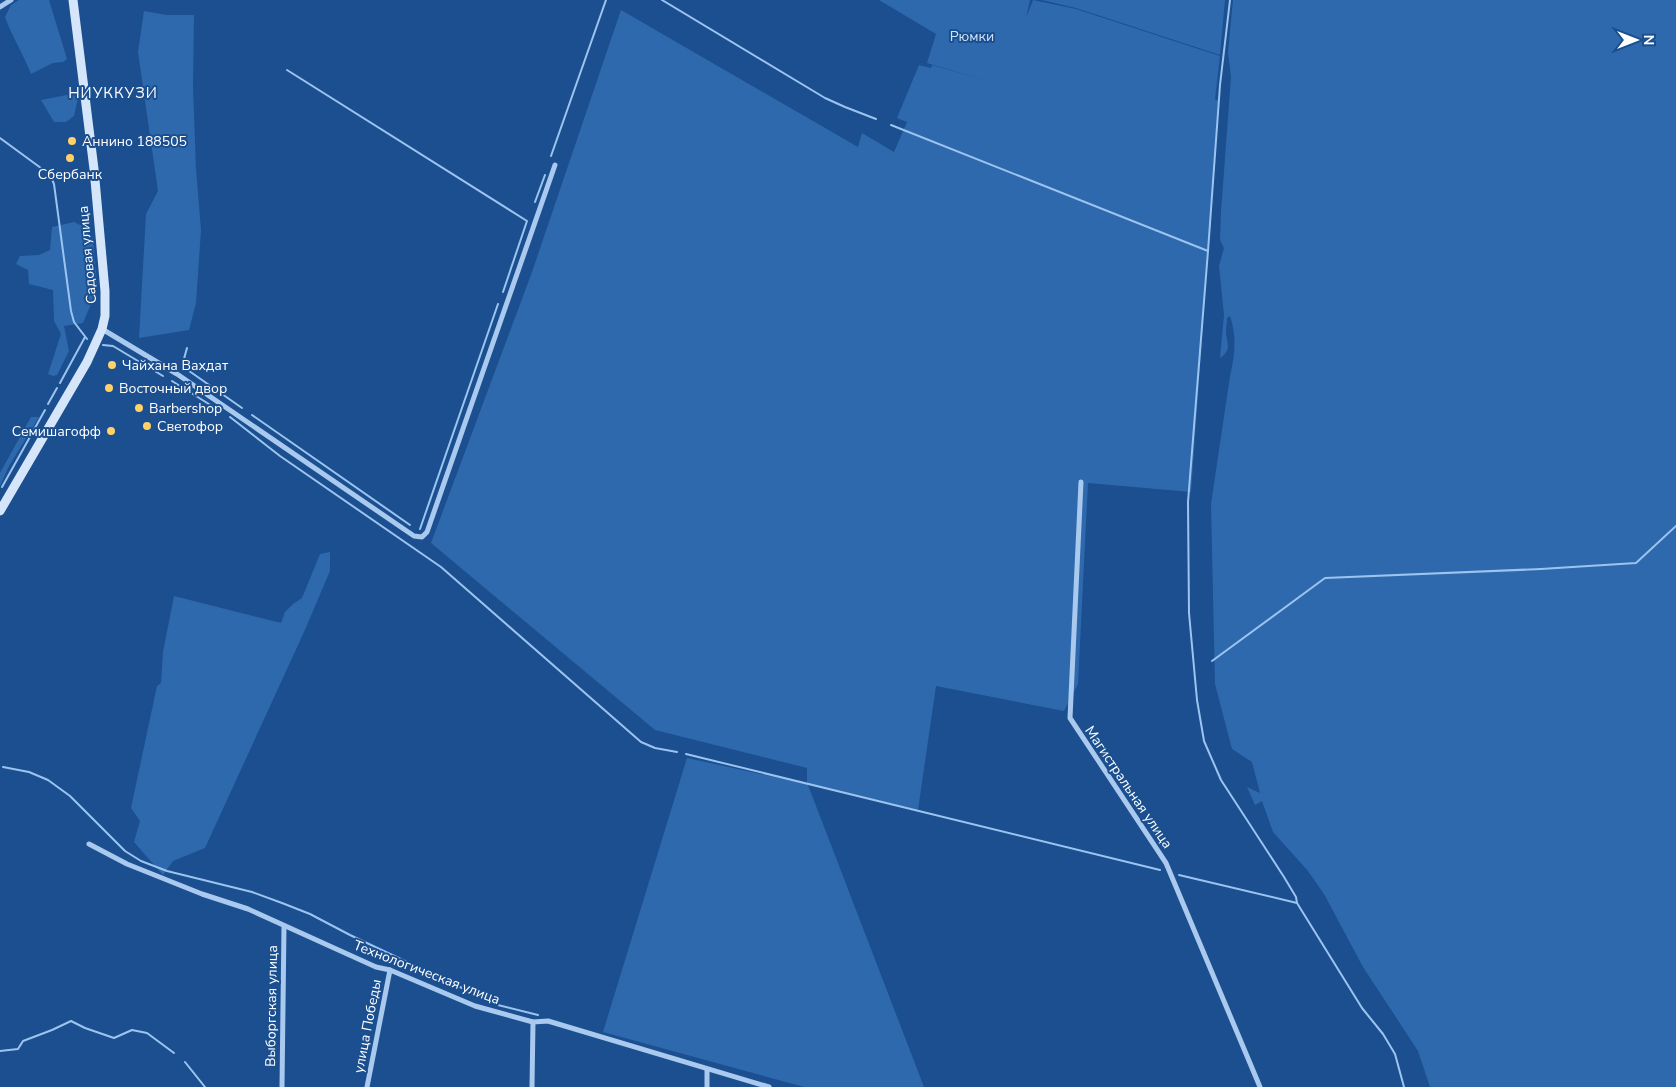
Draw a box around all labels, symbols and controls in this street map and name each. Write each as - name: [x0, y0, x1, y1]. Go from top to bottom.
- north arrow: [1611, 15, 1661, 65]
- park label: Рюмки: [950, 27, 994, 46]
- text: N: [1639, 35, 1658, 45]
- district label: НИУККУЗИ: [68, 83, 158, 103]
- place label: Аннино 188505: [82, 132, 187, 151]
- marker: Аннино 188505: [66, 135, 78, 147]
- marker: Сбербанк: [64, 152, 76, 164]
- place label: Сбербанк: [38, 165, 103, 184]
- street label: Садовая улица: [74, 205, 101, 305]
- place label: Чайхана Вахдат: [122, 356, 229, 375]
- marker: Чайхана Вахдат: [106, 359, 118, 371]
- place label: Восточный двор: [119, 379, 227, 398]
- marker: Восточный двор: [103, 382, 115, 394]
- place label: Barbershop: [149, 399, 222, 418]
- marker: Barbershop: [133, 402, 145, 414]
- place label: Светофор: [157, 417, 223, 436]
- marker: Светофор: [141, 420, 153, 432]
- place label: Семишагофф: [12, 422, 101, 441]
- marker: Семишагофф: [105, 425, 117, 437]
- street label: Магистральная улица: [1080, 722, 1177, 852]
- street label: Технологическая улица: [351, 936, 503, 1009]
- street label: Выборгская улица: [261, 945, 282, 1067]
- street label: улица Победы: [349, 978, 386, 1075]

